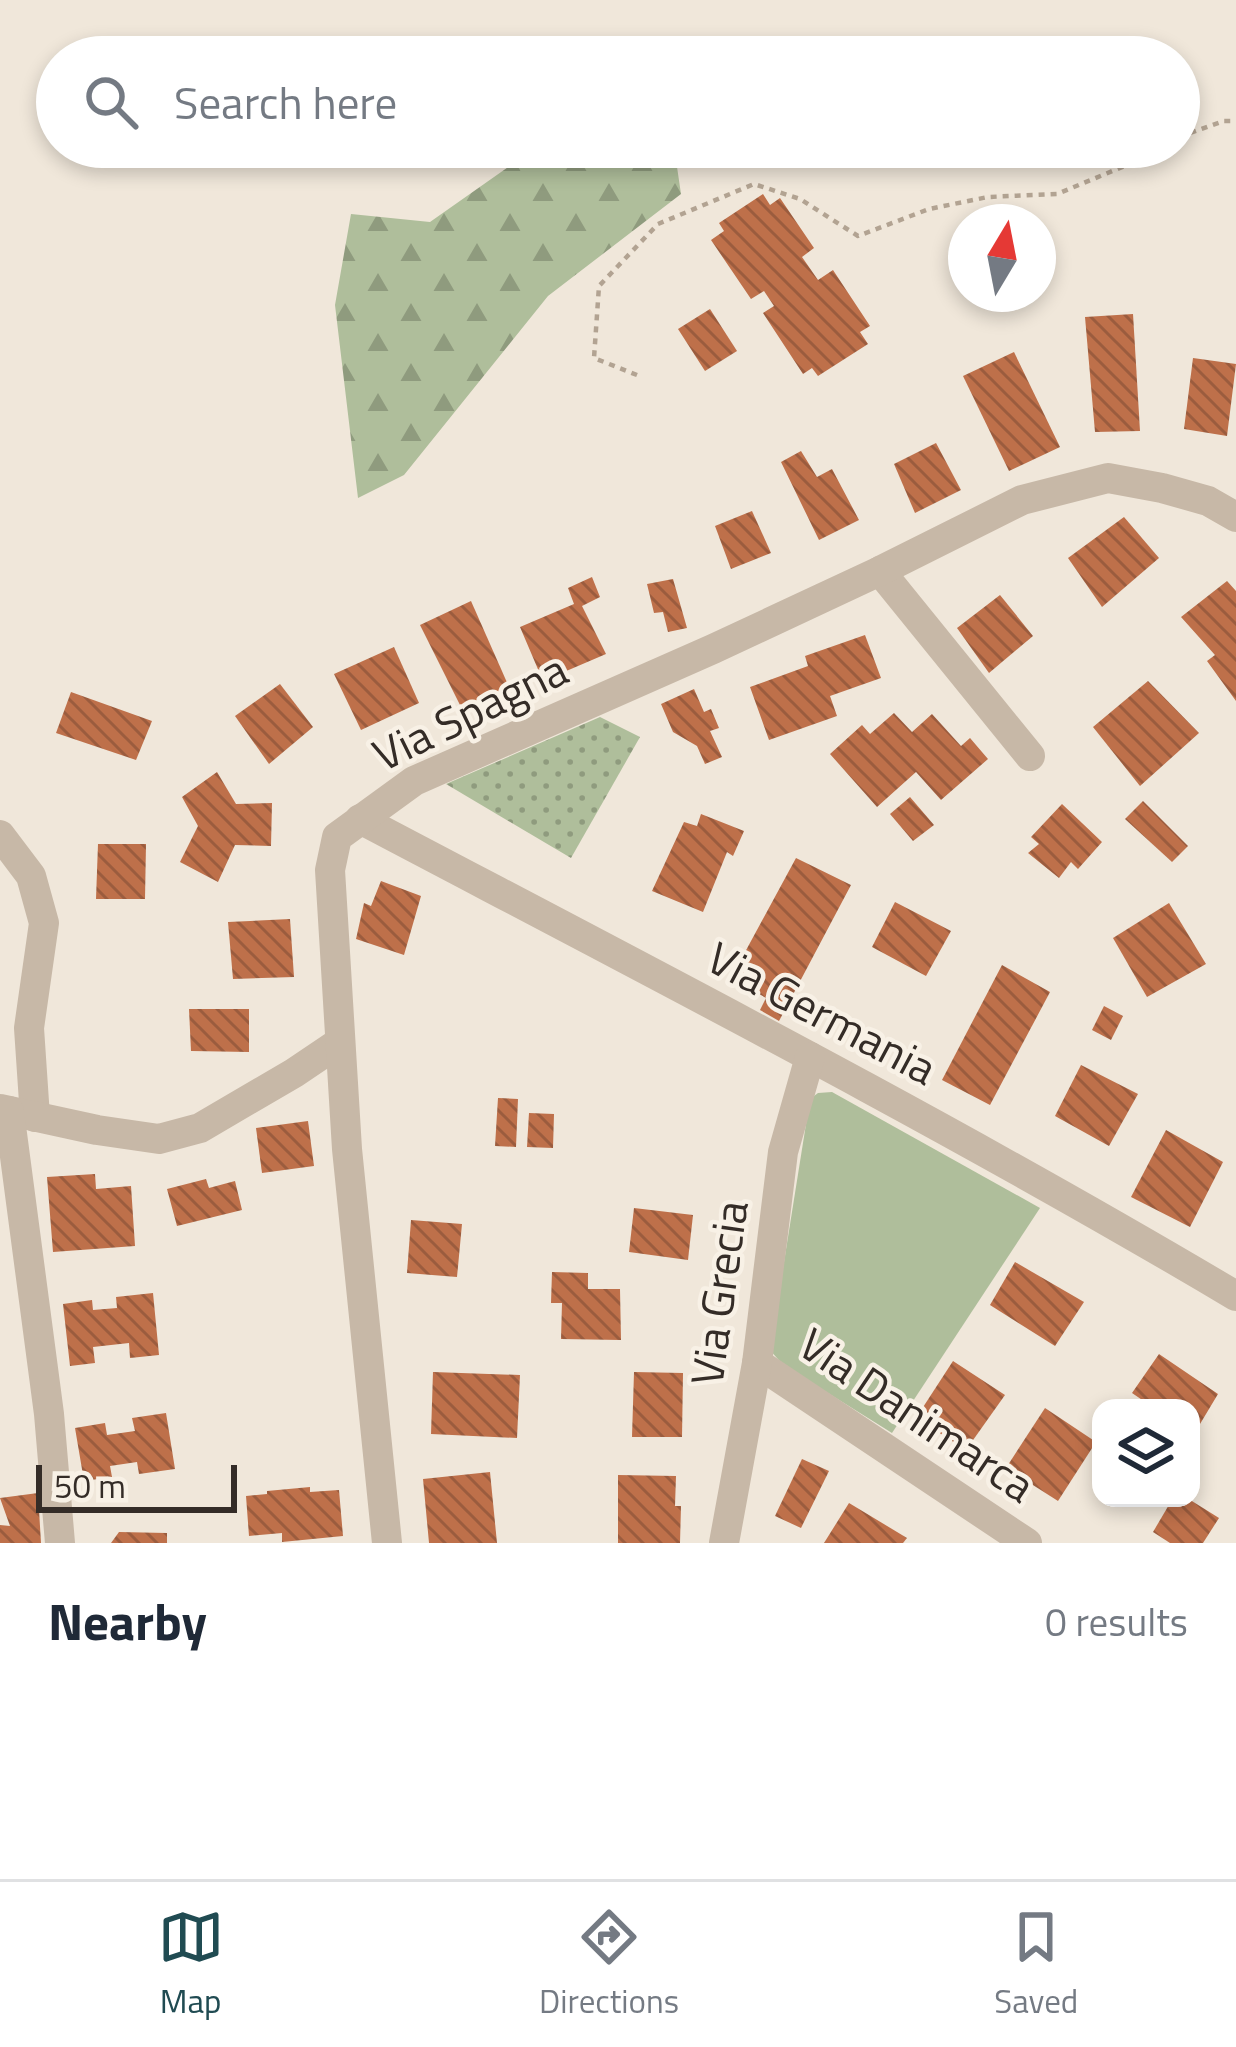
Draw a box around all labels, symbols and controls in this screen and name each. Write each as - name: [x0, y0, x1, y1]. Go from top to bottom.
- search box: [36, 36, 1200, 168]
- text: Search here: [174, 68, 397, 136]
- icon: search: [78, 69, 144, 135]
- north arrow: [948, 204, 1056, 312]
- street label: Via Spagna: [361, 635, 578, 787]
- street label: Via Germania: [696, 923, 949, 1101]
- street label: Via Grecia: [671, 1196, 765, 1390]
- street label: Via Danimarca: [786, 1310, 1049, 1518]
- map controls: [1092, 1399, 1200, 1507]
- button: layers: [1092, 1399, 1200, 1507]
- scale bar: [36, 1459, 237, 1512]
- text: 50 m: [54, 1461, 126, 1511]
- text: Nearby: [48, 1582, 207, 1660]
- text: 0 results: [1045, 1592, 1188, 1651]
- tab: Map: [158, 1904, 224, 2026]
- tab: Directions: [539, 1904, 679, 2026]
- tab: Saved: [994, 1904, 1078, 2026]

